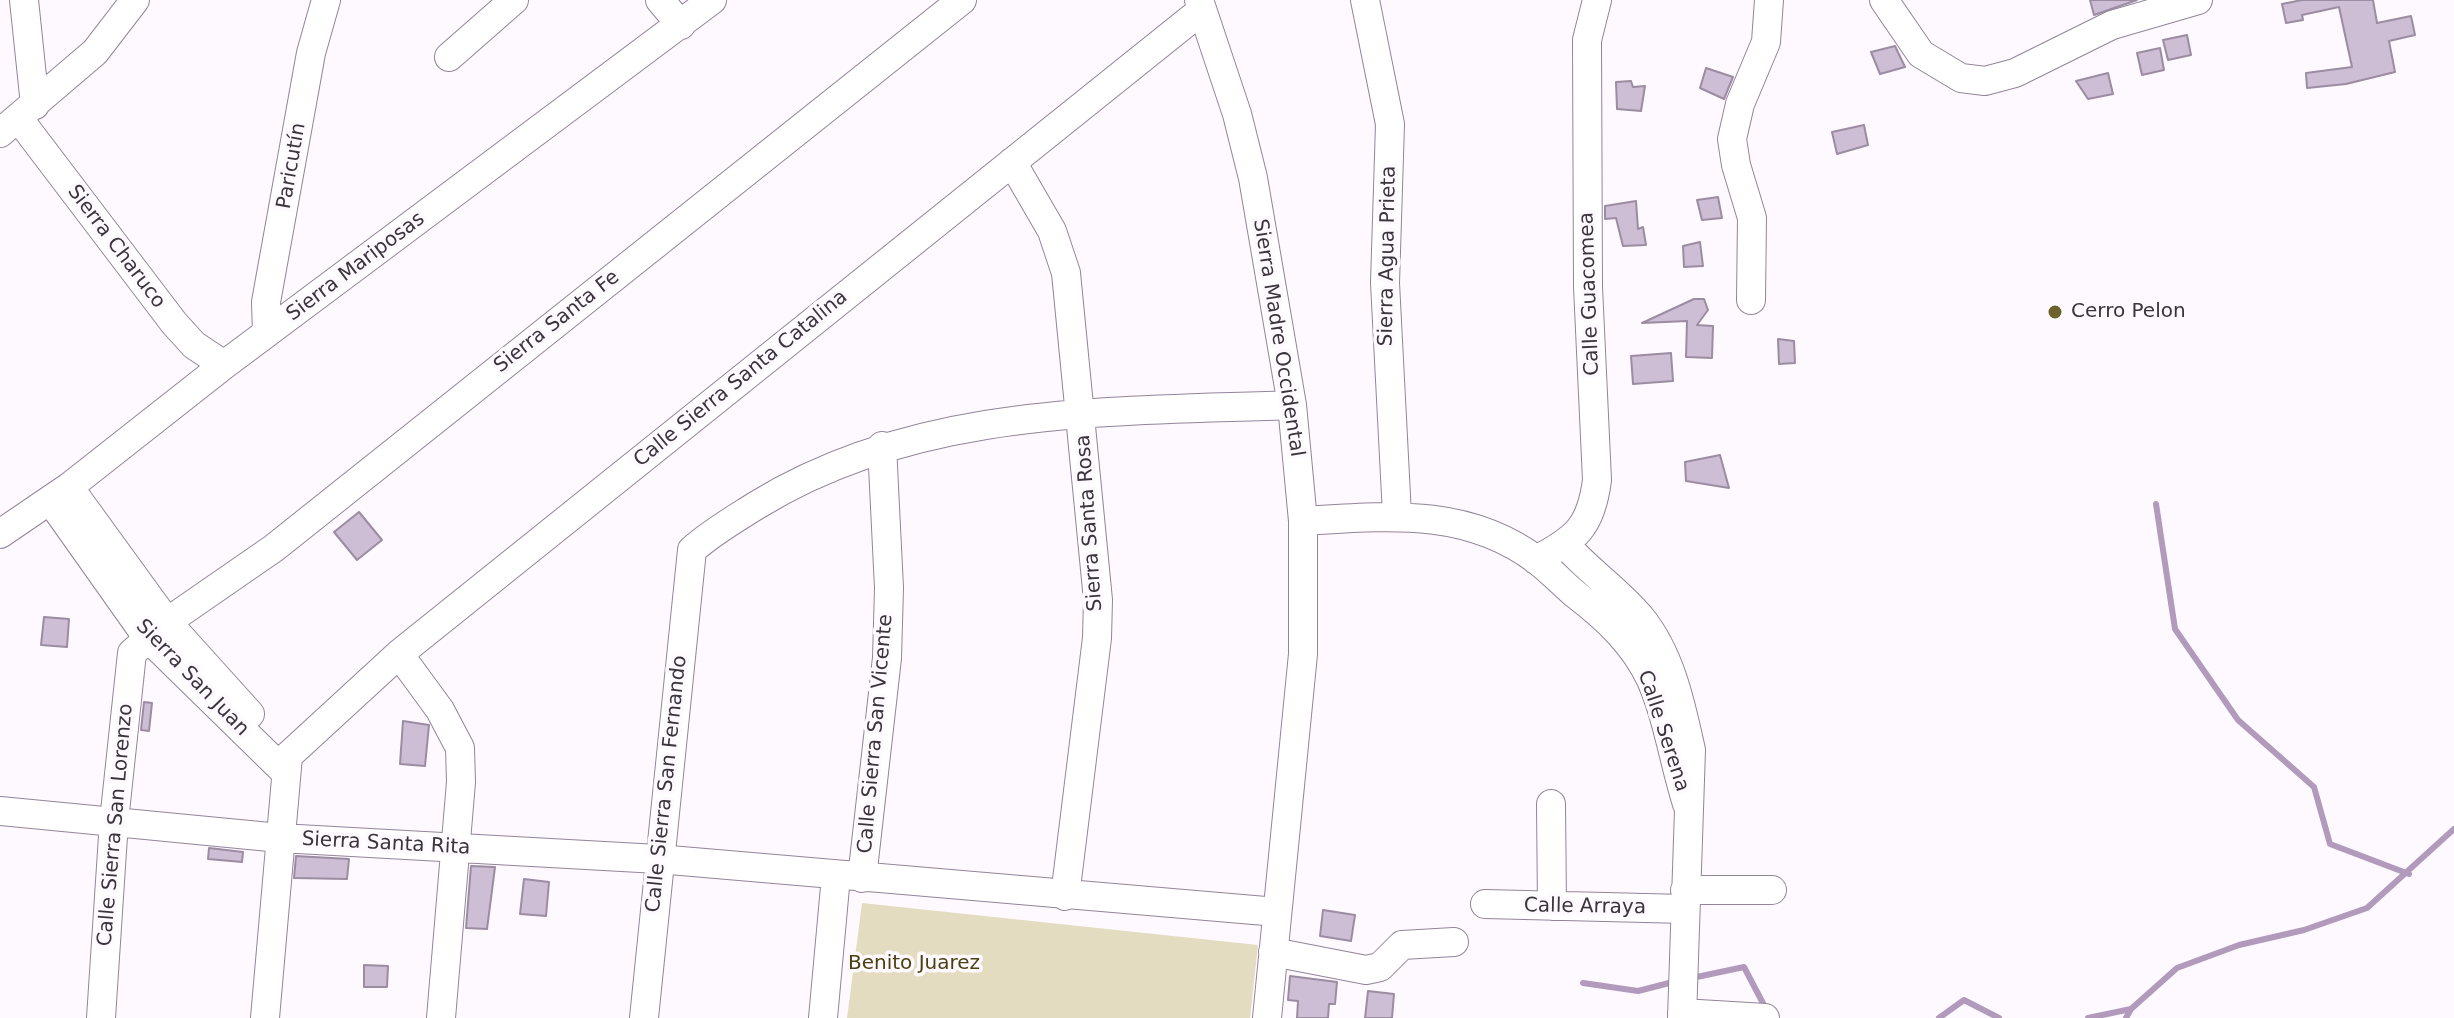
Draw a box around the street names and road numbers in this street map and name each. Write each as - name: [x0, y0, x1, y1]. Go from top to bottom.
- street label: Paricutín: [273, 121, 311, 211]
- street label: Sierra Agua Prieta: [1374, 165, 1402, 347]
- street label: Sierra Charuco: [62, 181, 170, 313]
- street label: Sierra Mariposas: [282, 207, 430, 327]
- street label: Calle Guacomea: [1575, 212, 1605, 376]
- street label: Sierra Madre Occidental: [1247, 217, 1309, 459]
- street label: Sierra Santa Fe: [490, 266, 624, 378]
- street label: Calle Sierra Santa Catalina: [629, 285, 853, 473]
- street label: Sierra Santa Rosa: [1072, 434, 1108, 612]
- street label: Calle Sierra San Vicente: [854, 613, 898, 855]
- street label: Sierra San Juan: [130, 615, 254, 741]
- street label: Calle Sierra San Fernando: [642, 654, 692, 914]
- street label: Calle Serena: [1632, 667, 1694, 795]
- street label: Calle Sierra San Lorenzo: [93, 703, 139, 947]
- street label: Sierra Santa Rita: [301, 828, 471, 860]
- street label: Calle Arraya: [1524, 894, 1646, 920]

